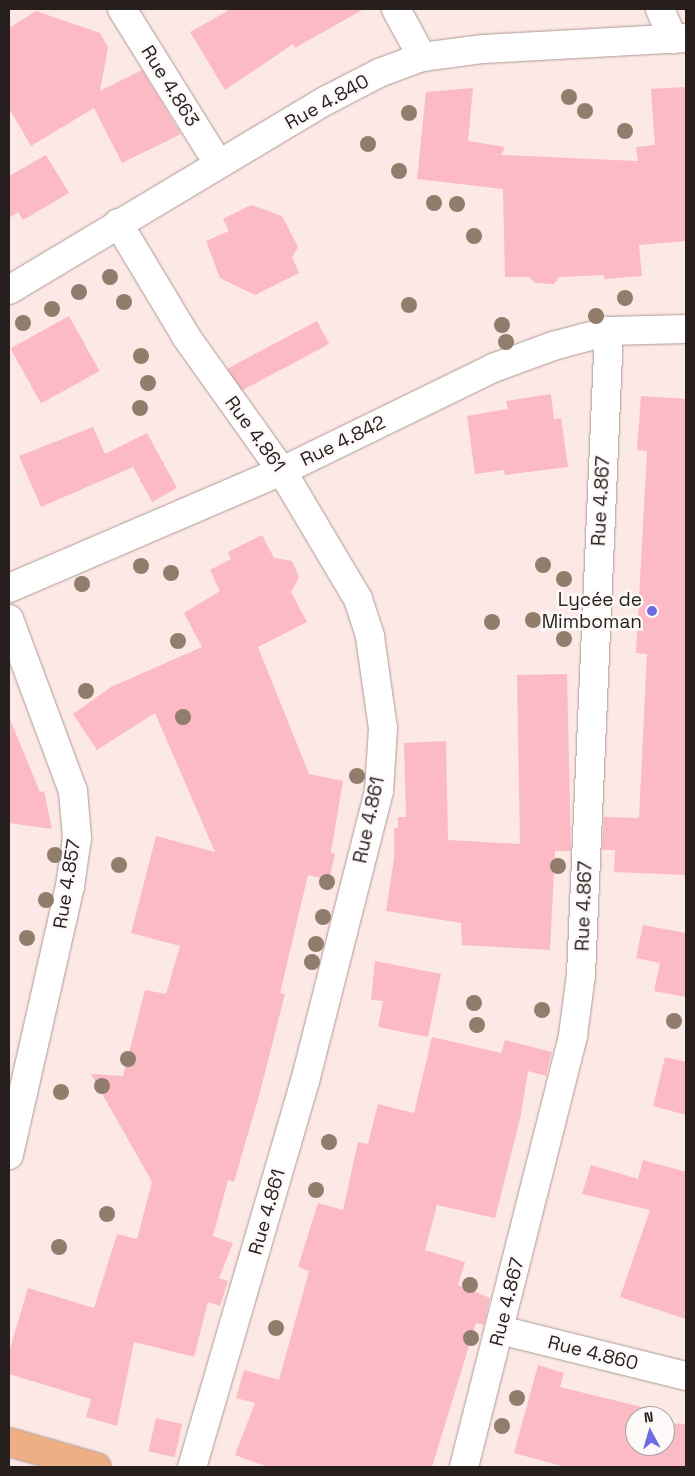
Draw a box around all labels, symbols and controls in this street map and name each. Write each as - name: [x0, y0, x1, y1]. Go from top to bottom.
- street label: Rue 4.863: [136, 41, 204, 131]
- street label: Rue 4.840: [281, 70, 373, 134]
- street label: Rue 4.861: [220, 392, 290, 476]
- street label: Rue 4.842: [297, 411, 389, 471]
- street label: Rue 4.867: [587, 455, 615, 547]
- place label: Lycée de Mimboman: [542, 589, 642, 633]
- marker: Lycée de Mimboman: [646, 605, 658, 617]
- street label: Rue 4.861: [349, 775, 389, 865]
- street label: Rue 4.857: [49, 838, 85, 930]
- street label: Rue 4.867: [571, 860, 597, 952]
- street label: Rue 4.861: [244, 1167, 290, 1257]
- street label: Rue 4.867: [485, 1255, 529, 1349]
- street label: Rue 4.860: [546, 1331, 640, 1375]
- north arrow: [625, 1406, 675, 1456]
- text: N: [643, 1408, 654, 1427]

